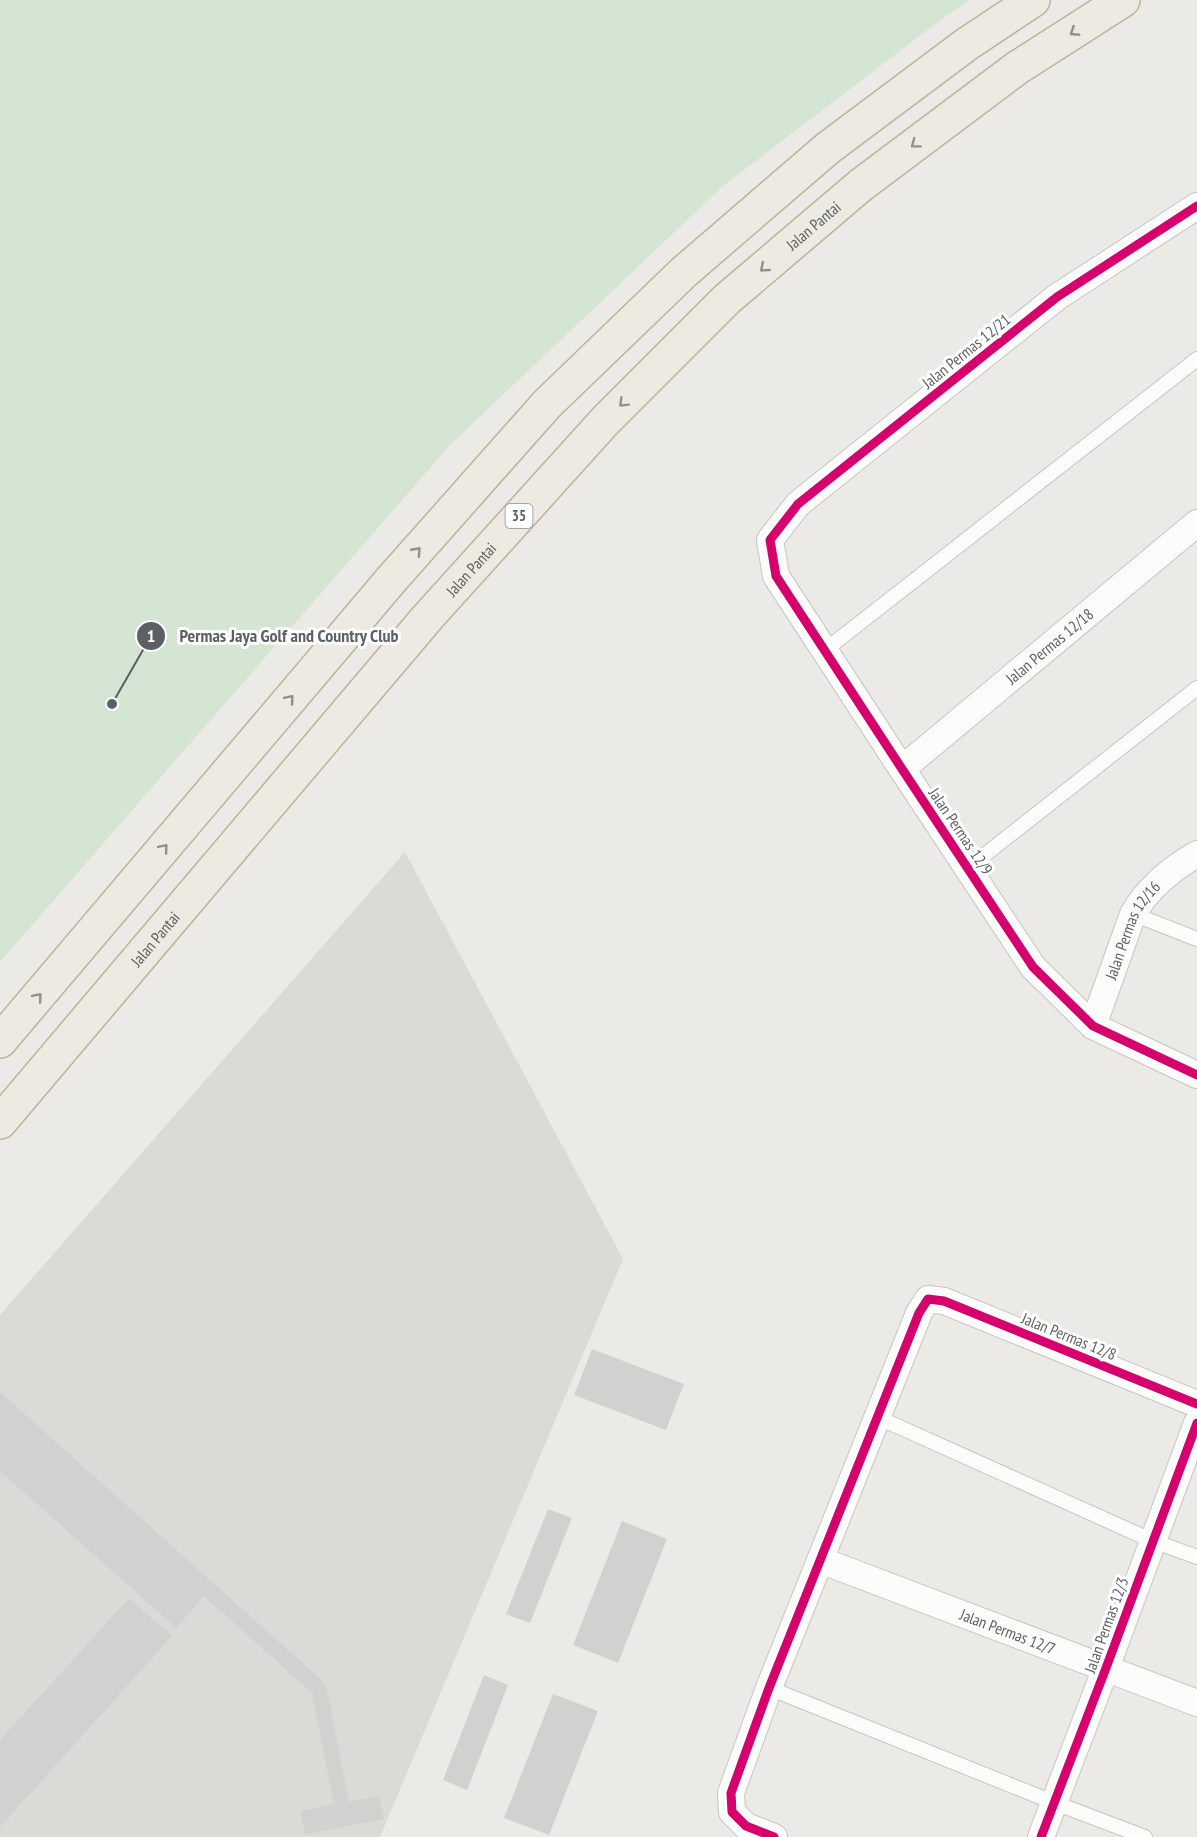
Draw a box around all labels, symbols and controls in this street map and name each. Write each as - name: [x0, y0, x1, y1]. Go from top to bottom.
- one-way arrow: [1070, 24, 1080, 36]
- one-way arrow: [911, 137, 922, 148]
- street label: Jalan Pantai: [781, 197, 845, 255]
- one-way arrow: [760, 261, 771, 272]
- street label: Jalan Permas 12/21: [917, 309, 1014, 393]
- one-way arrow: [620, 395, 631, 406]
- road number: 35: [506, 504, 532, 528]
- street label: Jalan Pantai: [441, 538, 500, 601]
- one-way arrow: [410, 547, 421, 558]
- street label: Jalan Permas 12/18: [1001, 604, 1097, 689]
- callout: Permas Jaya Golf and Country Club: [136, 618, 411, 654]
- text: 1: [147, 624, 155, 647]
- text: Permas Jaya Golf and Country Club: [179, 624, 399, 647]
- one-way arrow: [283, 695, 294, 706]
- street label: Jalan Permas 12/9: [924, 783, 997, 878]
- one-way arrow: [157, 844, 168, 855]
- street label: Jalan Permas 12/16: [1100, 876, 1164, 983]
- street label: Jalan Pantai: [126, 907, 184, 971]
- one-way arrow: [31, 993, 42, 1004]
- street label: Jalan Permas 12/8: [1018, 1308, 1119, 1364]
- street label: Jalan Permas 12/3: [1079, 1574, 1133, 1677]
- street label: Jalan Permas 12/7: [956, 1604, 1059, 1658]

